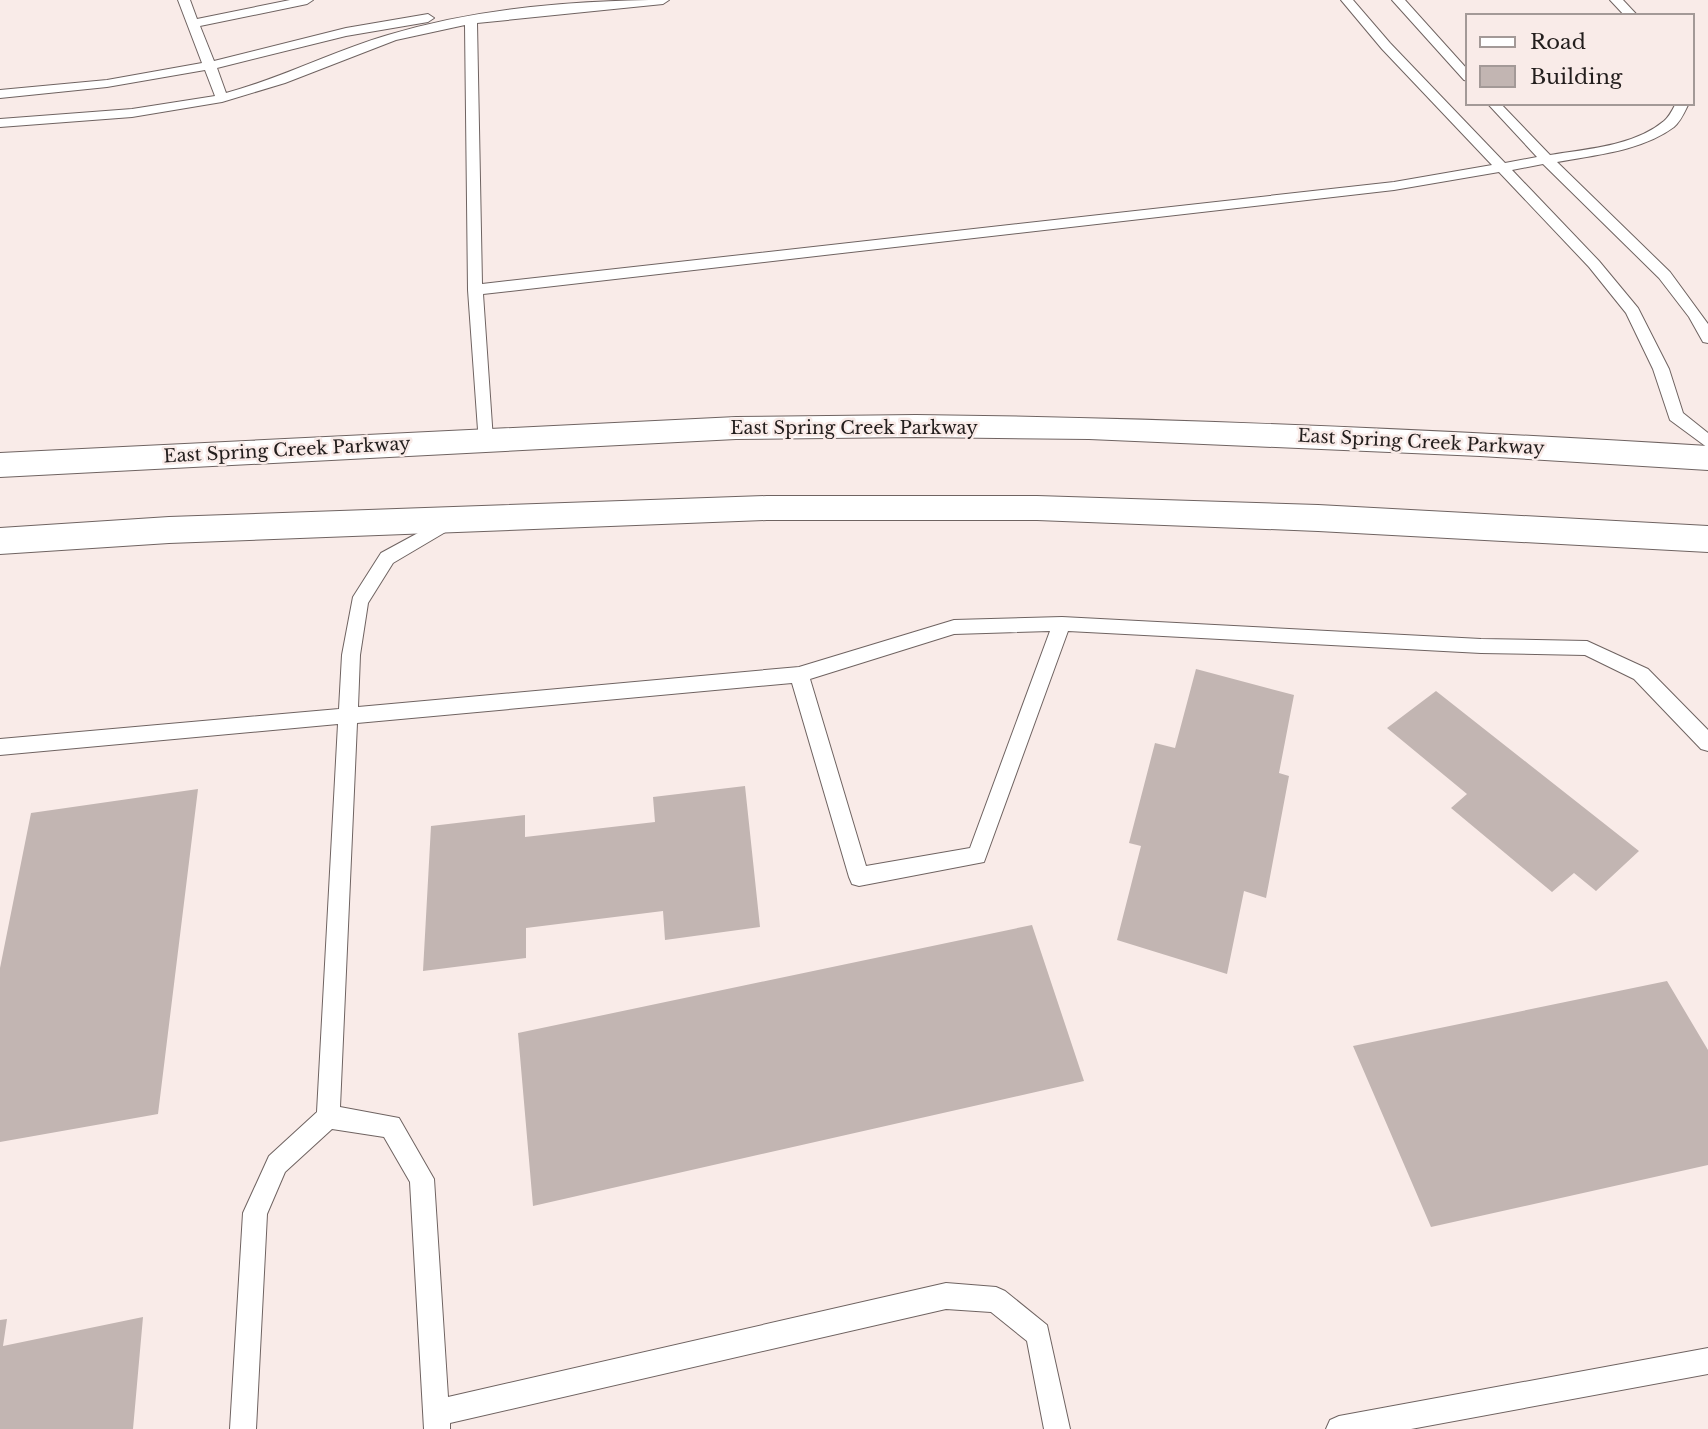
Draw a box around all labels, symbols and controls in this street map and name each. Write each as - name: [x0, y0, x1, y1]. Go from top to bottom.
- legend: [1466, 14, 1694, 105]
- text: Road: [1530, 29, 1586, 55]
- text: Building: [1530, 64, 1623, 90]
- street label: East Spring Creek Parkway: [730, 417, 978, 439]
- street label: East Spring Creek Parkway: [1297, 425, 1546, 459]
- street label: East Spring Creek Parkway: [163, 433, 412, 467]

